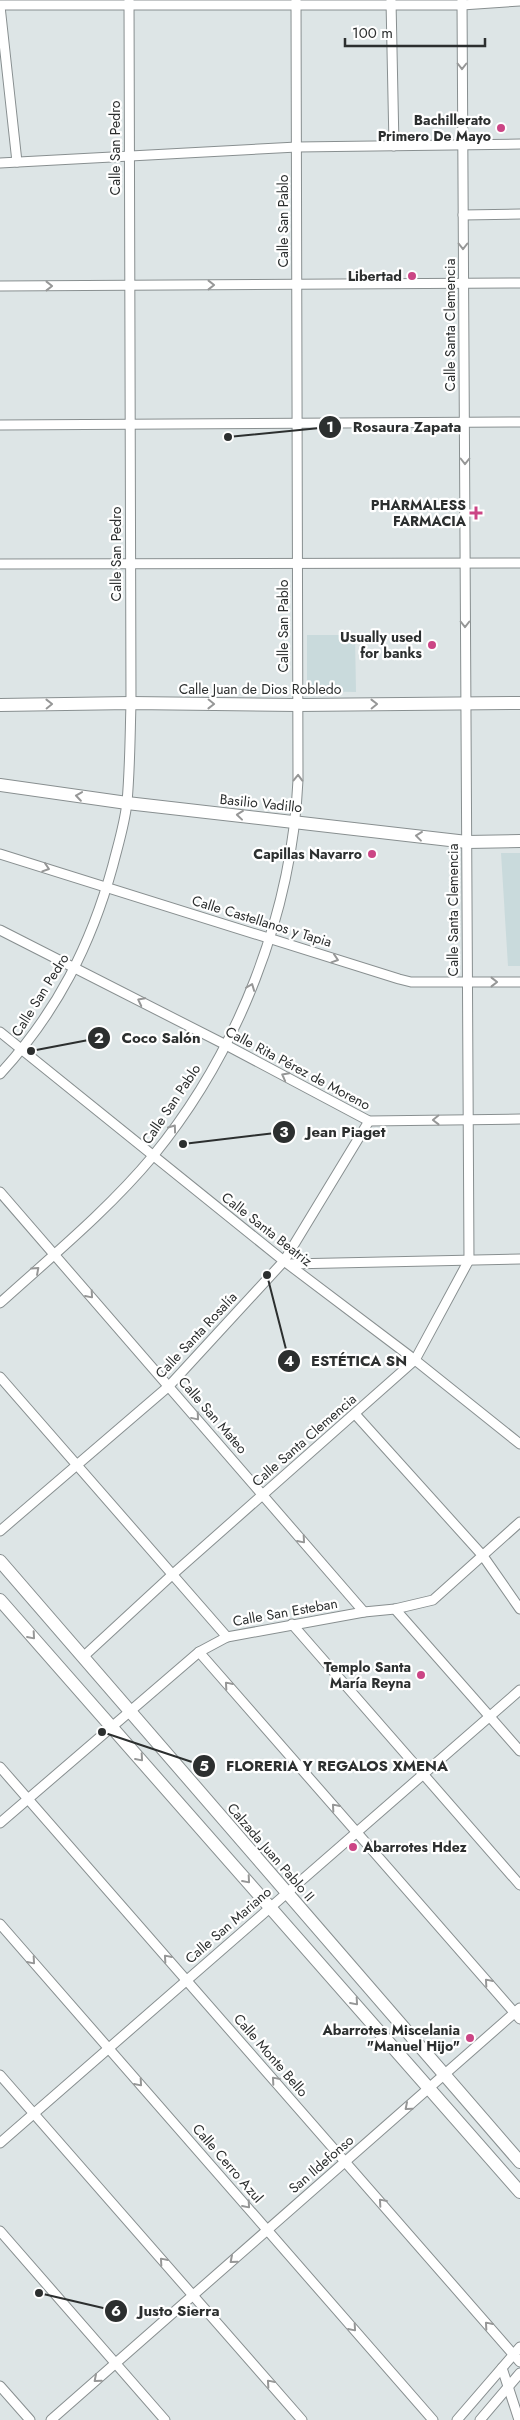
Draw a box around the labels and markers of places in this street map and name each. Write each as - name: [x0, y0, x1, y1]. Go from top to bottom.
- place label: Bachillerato Primero De Mayo: [378, 110, 491, 146]
- marker: Bachillerato Primero De Mayo: [495, 122, 507, 134]
- place label: Libertad: [348, 266, 402, 286]
- marker: Libertad: [406, 270, 418, 282]
- callout: Rosaura Zapata: [318, 412, 471, 442]
- place label: PHARMALESS FARMACIA: [371, 495, 467, 531]
- marker: PHARMALESS FARMACIA: [470, 507, 482, 519]
- place label: Usually used for banks: [340, 627, 423, 663]
- marker: Usually used for banks: [426, 639, 438, 651]
- place label: Capillas Navarro: [253, 844, 362, 864]
- marker: Capillas Navarro: [366, 848, 378, 860]
- callout: Coco Salón: [86, 1023, 210, 1053]
- callout: Jean Piaget: [271, 1117, 395, 1147]
- callout: ESTÉTICA SN: [276, 1346, 417, 1376]
- place label: Templo Santa María Reyna: [324, 1657, 411, 1693]
- marker: Templo Santa María Reyna: [415, 1669, 427, 1681]
- callout: FLORERIA Y REGALOS XMENA: [191, 1751, 458, 1781]
- place label: Abarrotes Hdez: [362, 1837, 468, 1857]
- marker: Abarrotes Hdez: [347, 1841, 359, 1853]
- place label: Abarrotes Miscelania "Manuel Hijo": [321, 2020, 460, 2056]
- marker: Abarrotes Miscelania "Manuel Hijo": [464, 2032, 476, 2044]
- callout: Justo Sierra: [104, 2296, 230, 2326]

